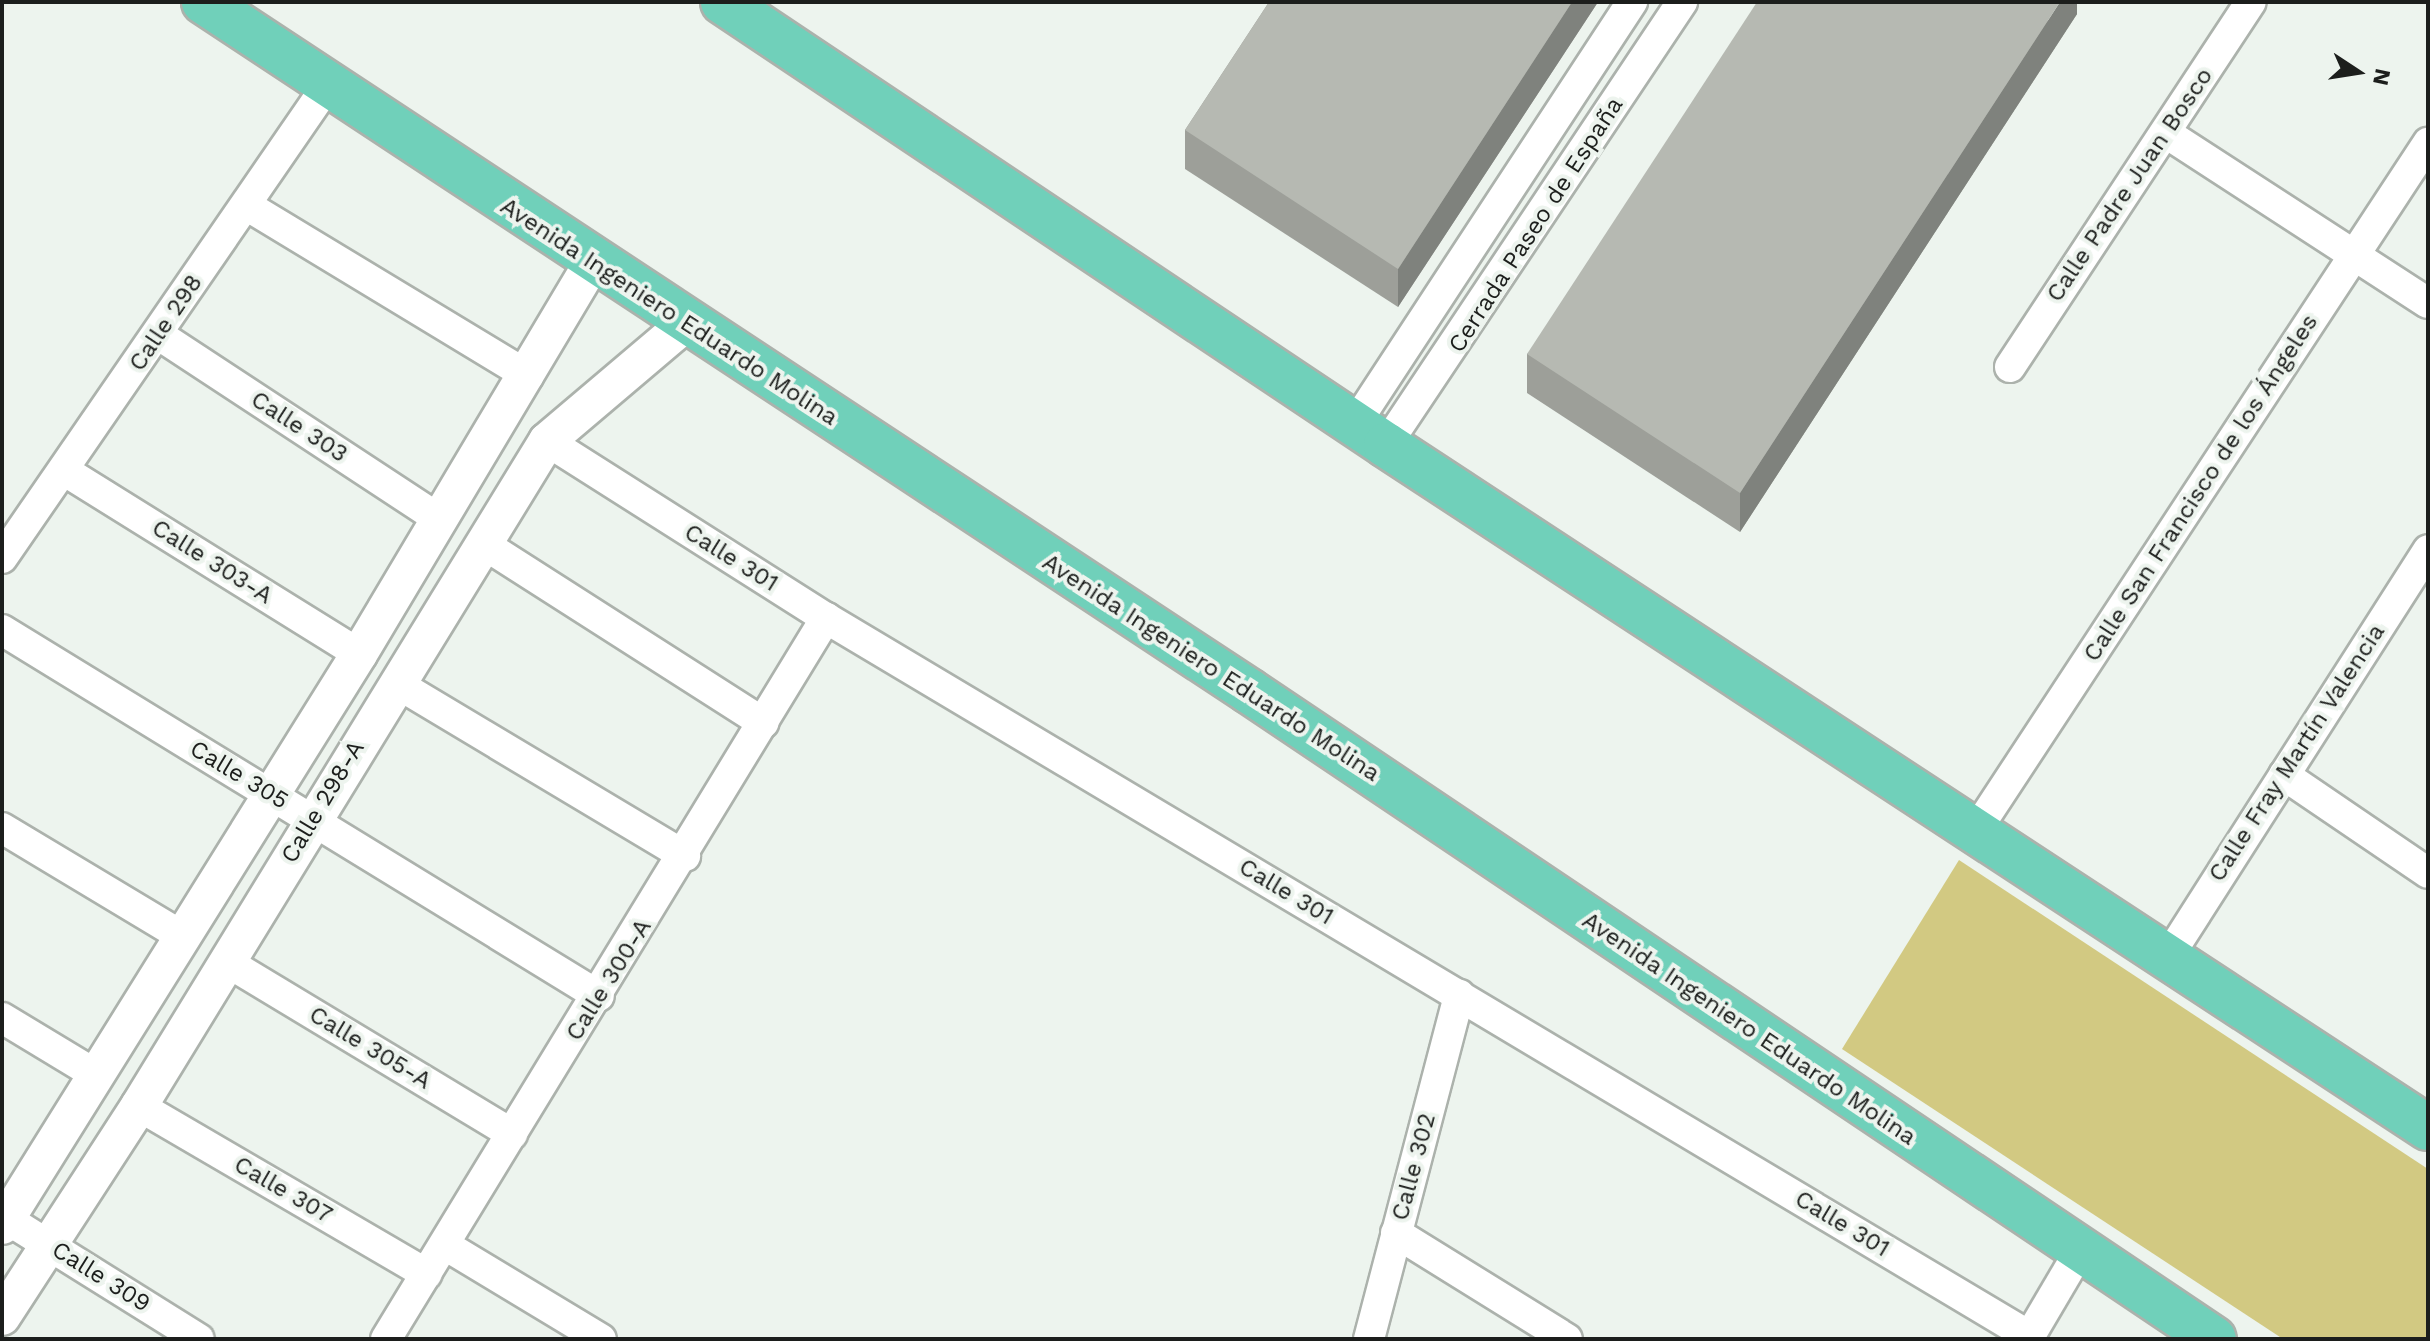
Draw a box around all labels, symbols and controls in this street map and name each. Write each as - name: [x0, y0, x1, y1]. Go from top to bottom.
- north arrow: [2318, 32, 2398, 112]
- street label: Calle Padre Juan Bosco: [2041, 62, 2219, 308]
- text: N: [2368, 67, 2396, 88]
- street label: Cerrada Paseo de España: [1442, 92, 1630, 358]
- street label: Avenida Ingeniero Eduardo Molina: [495, 192, 843, 432]
- street label: Calle 298: [123, 269, 209, 377]
- street label: Calle San Francisco de los Ángeles: [2077, 308, 2325, 668]
- street label: Calle 303: [245, 385, 353, 469]
- street label: Calle 303-A: [146, 514, 278, 610]
- street label: Calle 301: [679, 518, 783, 598]
- street label: Avenida Ingeniero Eduardo Molina: [1037, 548, 1385, 788]
- street label: Calle Fray Martín Valencia: [2202, 618, 2392, 888]
- street label: Calle 305: [185, 734, 293, 816]
- street label: Calle 298-A: [275, 735, 371, 869]
- street label: Calle 301: [1234, 853, 1338, 931]
- street label: Avenida Ingeniero Eduardo Molina: [1576, 906, 1922, 1152]
- street label: Calle 300-A: [560, 914, 658, 1046]
- street label: Calle 305-A: [304, 1000, 436, 1096]
- street label: Calle 302: [1386, 1110, 1442, 1224]
- street label: Calle 307: [229, 1150, 337, 1230]
- street label: Calle 301: [1790, 1185, 1894, 1263]
- street label: Calle 309: [47, 1236, 155, 1318]

